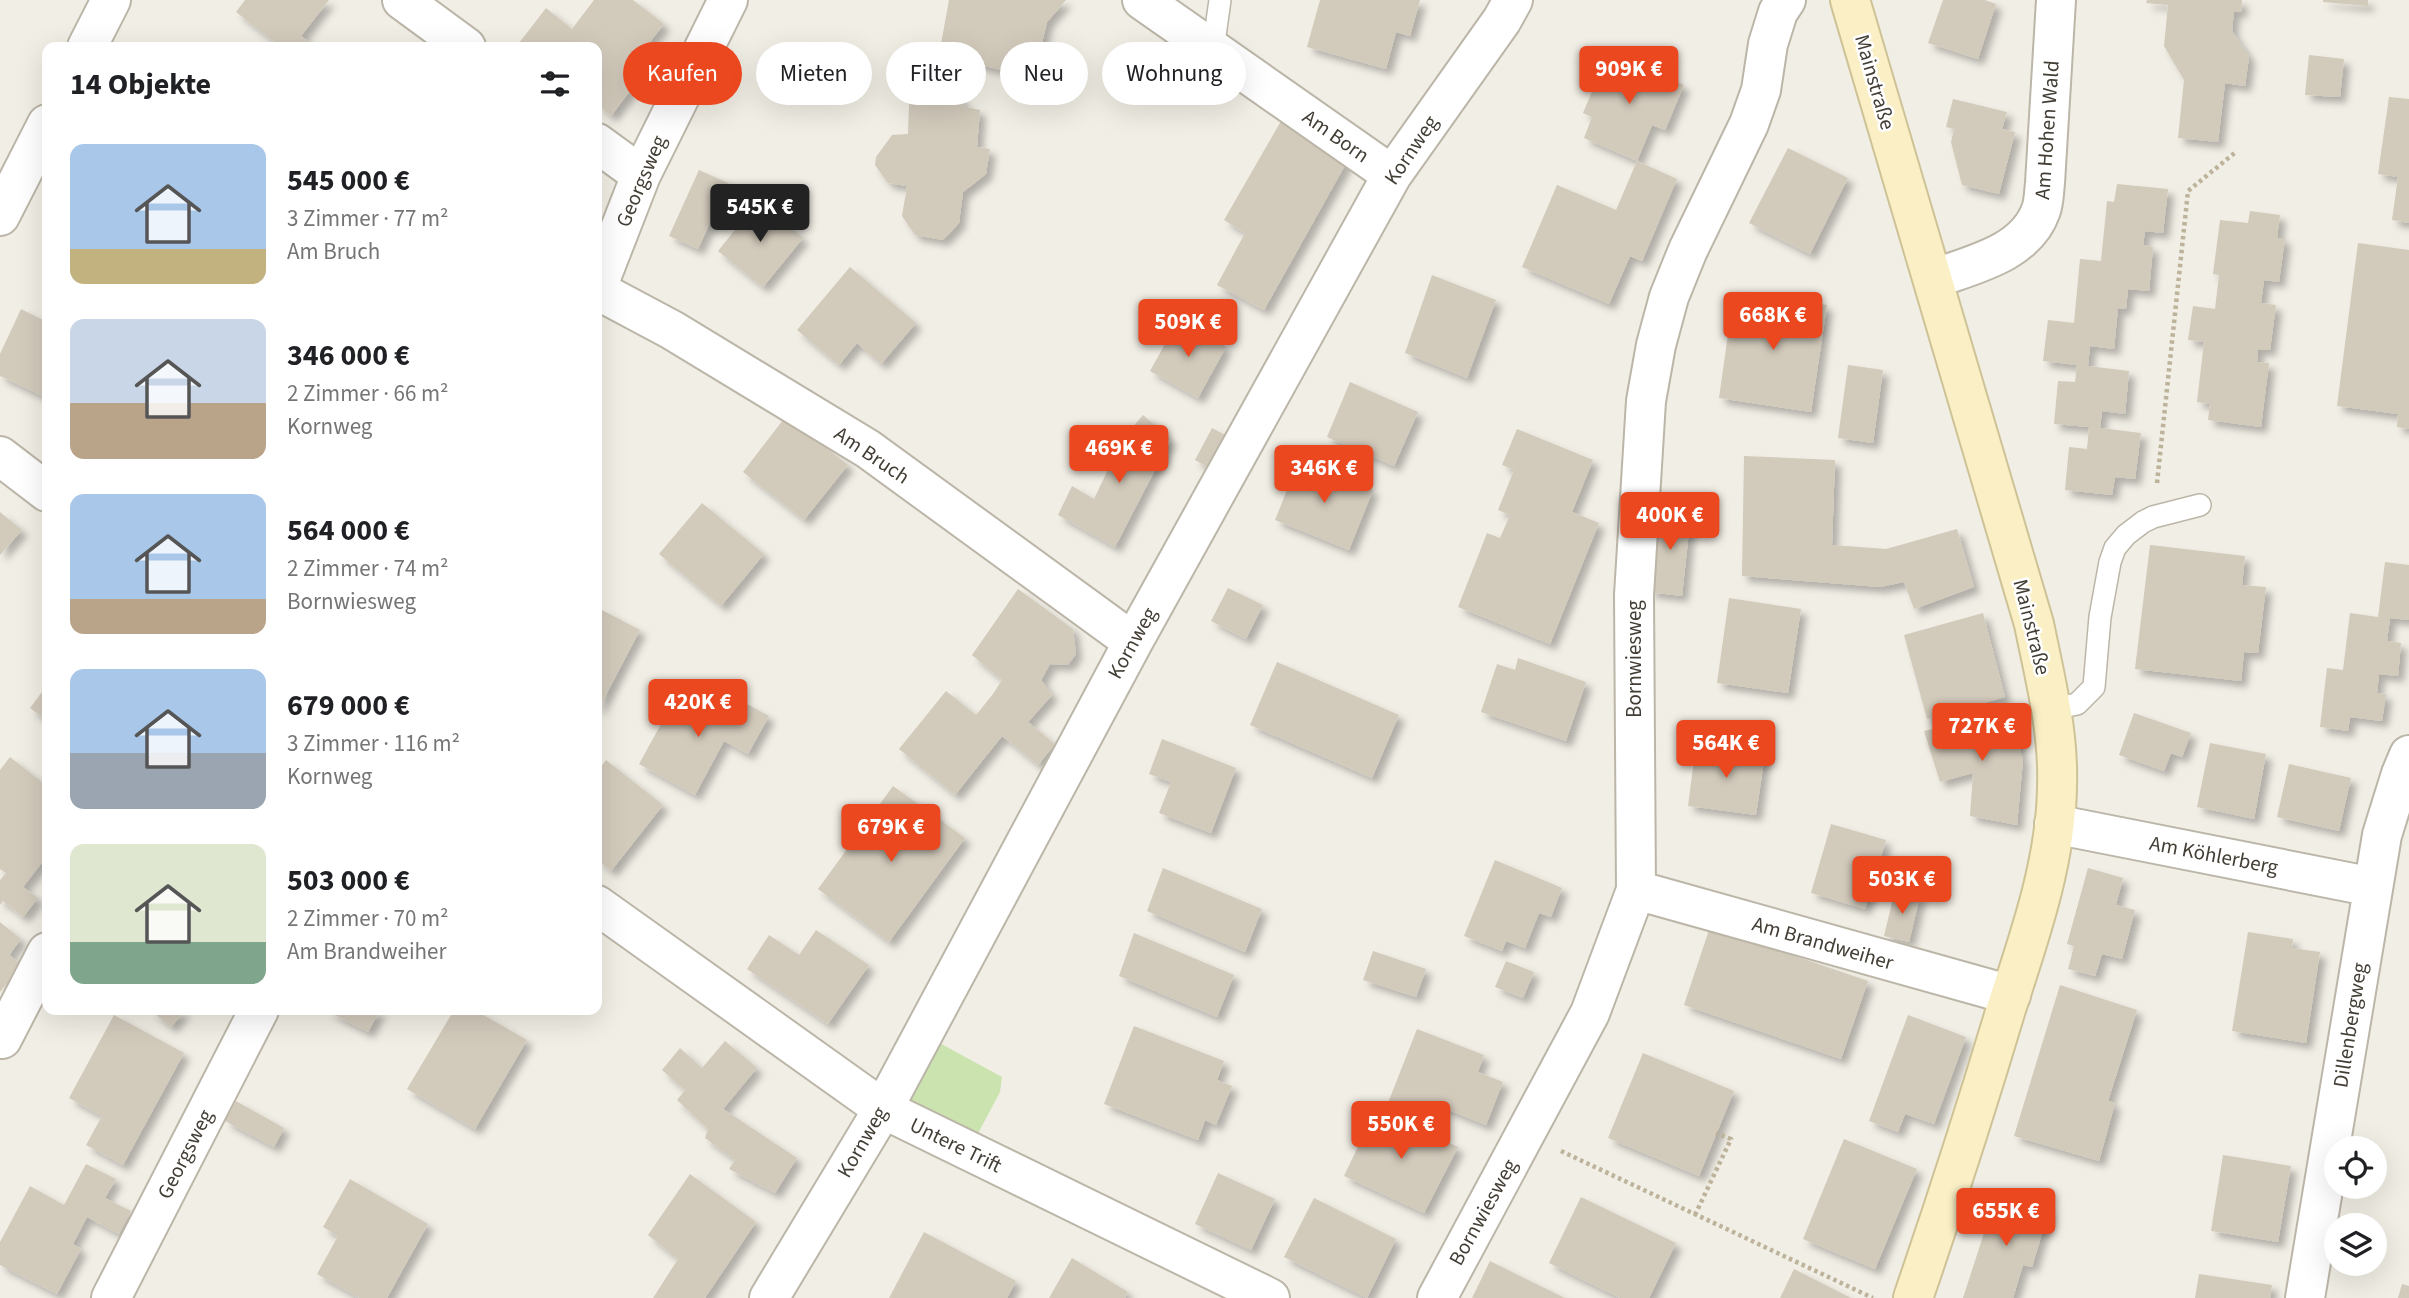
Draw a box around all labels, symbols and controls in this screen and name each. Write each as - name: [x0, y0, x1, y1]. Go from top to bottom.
- street label: Mainstraße: [1847, 31, 1903, 133]
- chip: Kaufen: [623, 42, 742, 105]
- chip: Mieten: [756, 42, 872, 105]
- chip: Filter: [886, 42, 986, 105]
- chip: Neu: [1000, 42, 1088, 105]
- chip: Wohnung: [1102, 42, 1246, 105]
- pin: 909K €: [1572, 46, 1686, 106]
- text: 909K €: [1595, 52, 1663, 85]
- street label: Am Hohen Wald: [2027, 59, 2067, 201]
- text: 14 Objekte: [70, 63, 211, 106]
- icon: filters: [536, 65, 574, 103]
- street label: Am Born: [1296, 102, 1376, 170]
- street label: Kornweg: [1377, 109, 1445, 191]
- street label: Georgsweg: [608, 130, 674, 232]
- text: 545 000 €: [287, 159, 410, 202]
- icon: home: [126, 172, 210, 256]
- pin: 545K €: [703, 184, 817, 244]
- text: 545K €: [726, 190, 794, 223]
- text: 3 Zimmer · 77 m²: [287, 202, 449, 235]
- text: Am Bruch: [287, 235, 380, 268]
- pin: 668K €: [1716, 292, 1830, 352]
- text: 668K €: [1739, 298, 1807, 331]
- pin: 509K €: [1131, 300, 1245, 359]
- text: 509K €: [1154, 305, 1222, 338]
- text: 346 000 €: [287, 334, 410, 377]
- icon: home: [126, 347, 210, 431]
- text: 2 Zimmer · 66 m²: [287, 377, 449, 410]
- text: Kornweg: [287, 410, 372, 443]
- street label: Am Bruch: [828, 419, 916, 491]
- pin: 469K €: [1062, 426, 1176, 485]
- text: 469K €: [1085, 431, 1153, 464]
- pin: 346K €: [1267, 446, 1381, 505]
- text: 346K €: [1290, 451, 1358, 484]
- pin: 400K €: [1613, 492, 1727, 552]
- text: 400K €: [1636, 498, 1704, 531]
- text: 564 000 €: [287, 509, 410, 552]
- icon: home: [126, 522, 210, 606]
- text: 2 Zimmer · 74 m²: [287, 552, 449, 585]
- street label: Mainstraße: [2006, 576, 2058, 678]
- text: Bornwiesweg: [287, 585, 416, 618]
- street label: Bornwiesweg: [1619, 600, 1649, 718]
- street label: Kornweg: [1100, 601, 1164, 684]
- pin: 420K €: [641, 680, 755, 739]
- text: 679 000 €: [287, 684, 410, 727]
- text: 420K €: [664, 685, 732, 718]
- icon: home: [126, 697, 210, 781]
- pin: 727K €: [1925, 704, 2039, 763]
- text: 727K €: [1948, 709, 2016, 742]
- pin: 564K €: [1669, 720, 1783, 780]
- text: 564K €: [1692, 726, 1760, 759]
- text: 3 Zimmer · 116 m²: [287, 727, 460, 760]
- text: Kornweg: [287, 760, 372, 793]
- pin: 679K €: [834, 804, 948, 864]
- text: 679K €: [857, 810, 925, 843]
- street label: Am Köhlerberg: [2147, 828, 2281, 882]
- pin: 503K €: [1845, 856, 1959, 916]
- text: 503 000 €: [287, 859, 410, 902]
- text: 503K €: [1868, 862, 1936, 895]
- icon: home: [126, 872, 210, 956]
- text: 2 Zimmer · 70 m²: [287, 902, 449, 935]
- street label: Am Brandweiher: [1749, 909, 1898, 978]
- text: Am Brandweiher: [287, 935, 446, 968]
- street label: Dillenbergweg: [2325, 960, 2375, 1090]
- street label: Kornweg: [830, 1100, 895, 1183]
- pin: 550K €: [1344, 1102, 1458, 1161]
- street label: Georgsweg: [150, 1104, 221, 1204]
- text: 550K €: [1367, 1107, 1435, 1140]
- street label: Untere Trift: [905, 1110, 1008, 1180]
- map controls: [2324, 1136, 2387, 1276]
- button: locate: [2324, 1136, 2387, 1199]
- street label: Bornwiesweg: [1441, 1153, 1525, 1271]
- pin: 655K €: [1949, 1188, 2063, 1248]
- text: 655K €: [1972, 1194, 2040, 1227]
- button: layers: [2324, 1213, 2387, 1276]

